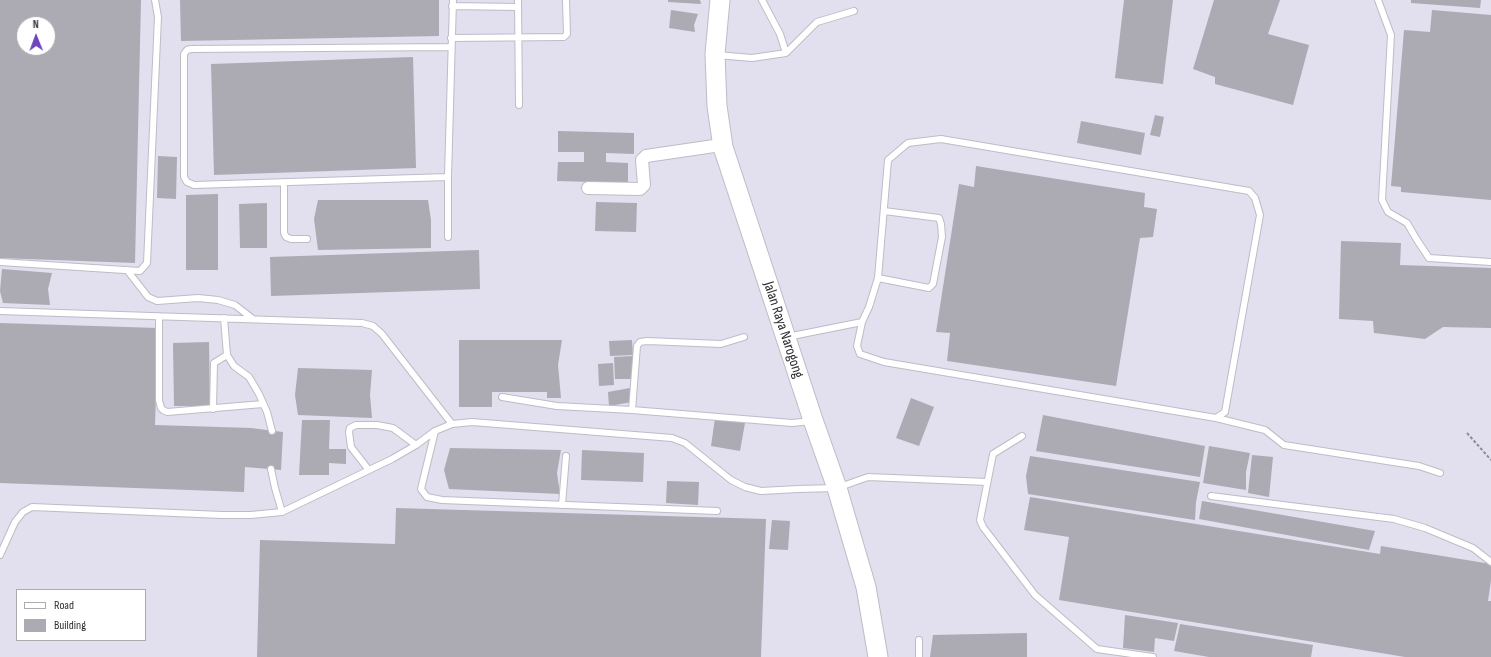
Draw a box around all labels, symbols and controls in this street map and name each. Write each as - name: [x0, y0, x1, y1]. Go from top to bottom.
- north arrow: [16, 16, 56, 56]
- text: N: [33, 18, 39, 31]
- street label: Jalan Raya Narogong: [759, 279, 807, 381]
- legend: [16, 589, 146, 641]
- text: Road: [54, 598, 74, 613]
- text: Building: [54, 618, 86, 633]

